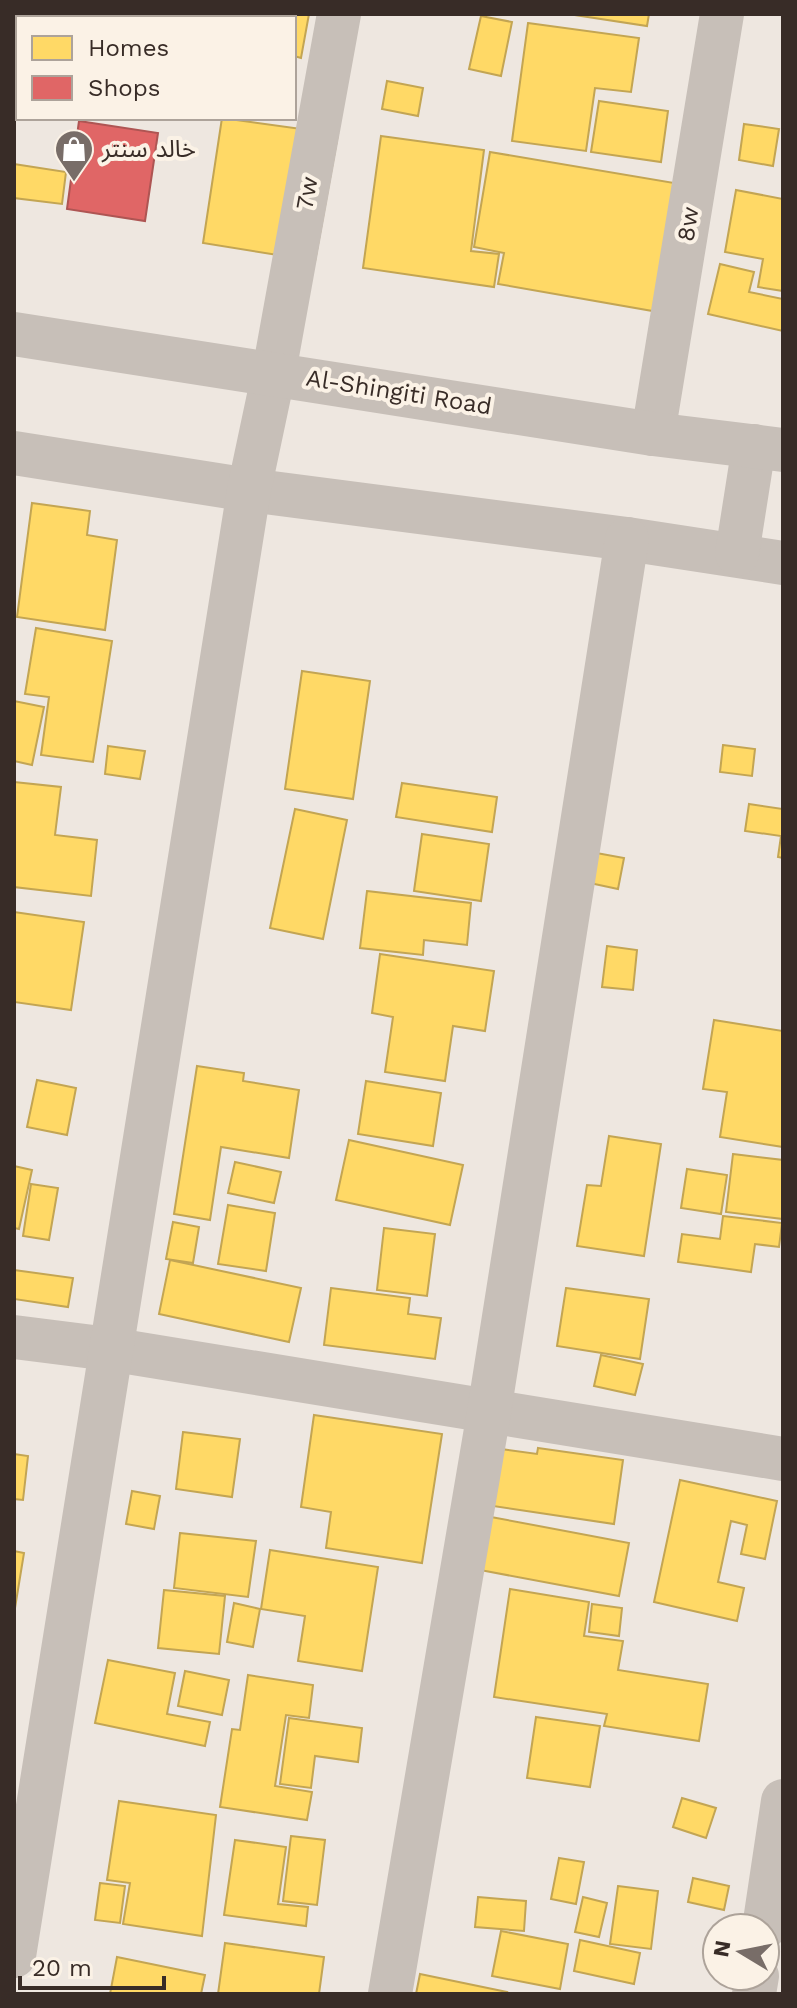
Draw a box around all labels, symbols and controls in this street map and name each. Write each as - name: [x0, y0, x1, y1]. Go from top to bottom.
- legend: [16, 16, 296, 120]
- text: Homes: [88, 34, 169, 62]
- text: Shops: [88, 74, 160, 102]
- shop icon: خالد سنتر: [53, 128, 95, 183]
- place label: خالد سنتر: [101, 135, 196, 163]
- street label: 7w: [290, 174, 324, 212]
- street label: 8w: [671, 205, 705, 243]
- street label: Al-Shingiti Road: [304, 363, 494, 421]
- north arrow: [701, 1912, 781, 1992]
- text: N: [708, 1938, 736, 1959]
- scale bar: [20, 1940, 164, 1990]
- text: 20 m: [32, 1954, 92, 1982]

